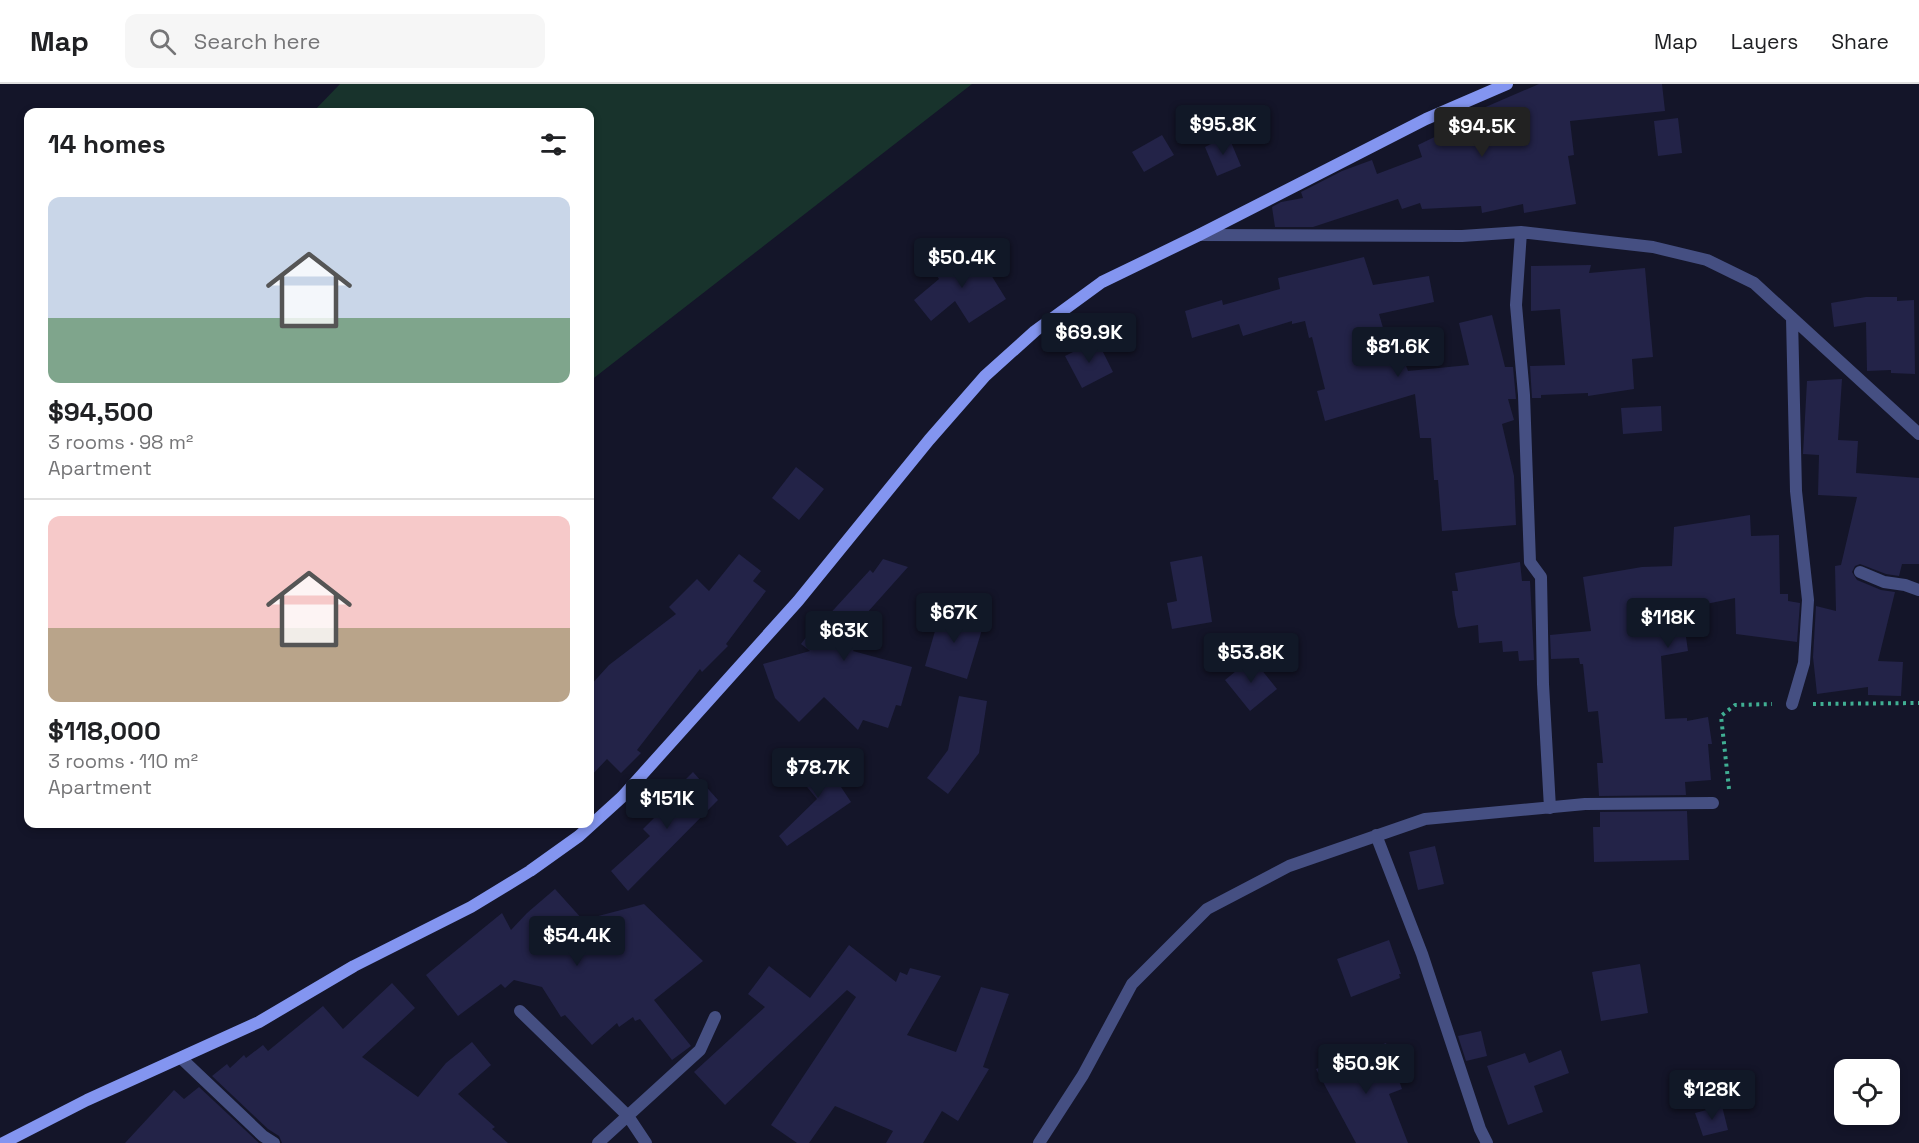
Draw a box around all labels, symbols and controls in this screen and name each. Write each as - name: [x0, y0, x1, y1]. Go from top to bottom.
- search box: [125, 14, 545, 68]
- text: Map: [30, 23, 89, 59]
- icon: search: [146, 25, 179, 58]
- text: Search here: [194, 27, 321, 55]
- text: Map: [1654, 28, 1698, 55]
- text: Layers: [1731, 28, 1798, 55]
- text: Share: [1831, 28, 1889, 55]
- pin: $95.8K: [1174, 105, 1272, 156]
- pin: $94.5K: [1433, 107, 1531, 158]
- text: $95.8K: [1190, 111, 1256, 137]
- text: $94.5K: [1448, 113, 1516, 139]
- text: 14 homes: [48, 127, 166, 161]
- icon: filters: [537, 128, 570, 161]
- icon: home: [255, 236, 363, 344]
- pin: $50.4K: [913, 238, 1011, 289]
- text: $50.4K: [928, 244, 996, 270]
- pin: $69.9K: [1040, 313, 1138, 364]
- text: $69.9K: [1055, 319, 1123, 345]
- pin: $81.6K: [1349, 327, 1447, 378]
- text: $81.6K: [1366, 333, 1430, 359]
- text: $94,500: [48, 395, 153, 429]
- text: 3 rooms · 98 m²: [48, 429, 193, 455]
- text: Apartment: [48, 455, 152, 481]
- icon: home: [255, 555, 363, 663]
- pin: $67K: [918, 593, 990, 644]
- pin: $118K: [1626, 598, 1710, 649]
- text: $67K: [930, 599, 978, 625]
- text: $118K: [1641, 604, 1695, 630]
- pin: $63K: [808, 611, 880, 662]
- text: $63K: [819, 617, 869, 643]
- pin: $53.8K: [1202, 633, 1300, 684]
- text: $53.8K: [1218, 639, 1284, 665]
- text: $118,000: [48, 714, 161, 748]
- text: 3 rooms · 110 m²: [48, 748, 198, 774]
- pin: $78.7K: [769, 748, 867, 799]
- text: $78.7K: [786, 754, 850, 780]
- text: Apartment: [48, 774, 152, 800]
- pin: $151K: [625, 779, 709, 830]
- text: $151K: [640, 785, 694, 811]
- pin: $54.4K: [528, 916, 626, 967]
- text: $54.4K: [543, 922, 611, 948]
- pin: $50.9K: [1317, 1044, 1415, 1095]
- text: $50.9K: [1332, 1050, 1400, 1076]
- map controls: [1834, 1059, 1900, 1125]
- button: locate: [1834, 1059, 1900, 1125]
- pin: $128K: [1670, 1070, 1754, 1121]
- text: $128K: [1683, 1076, 1741, 1102]

